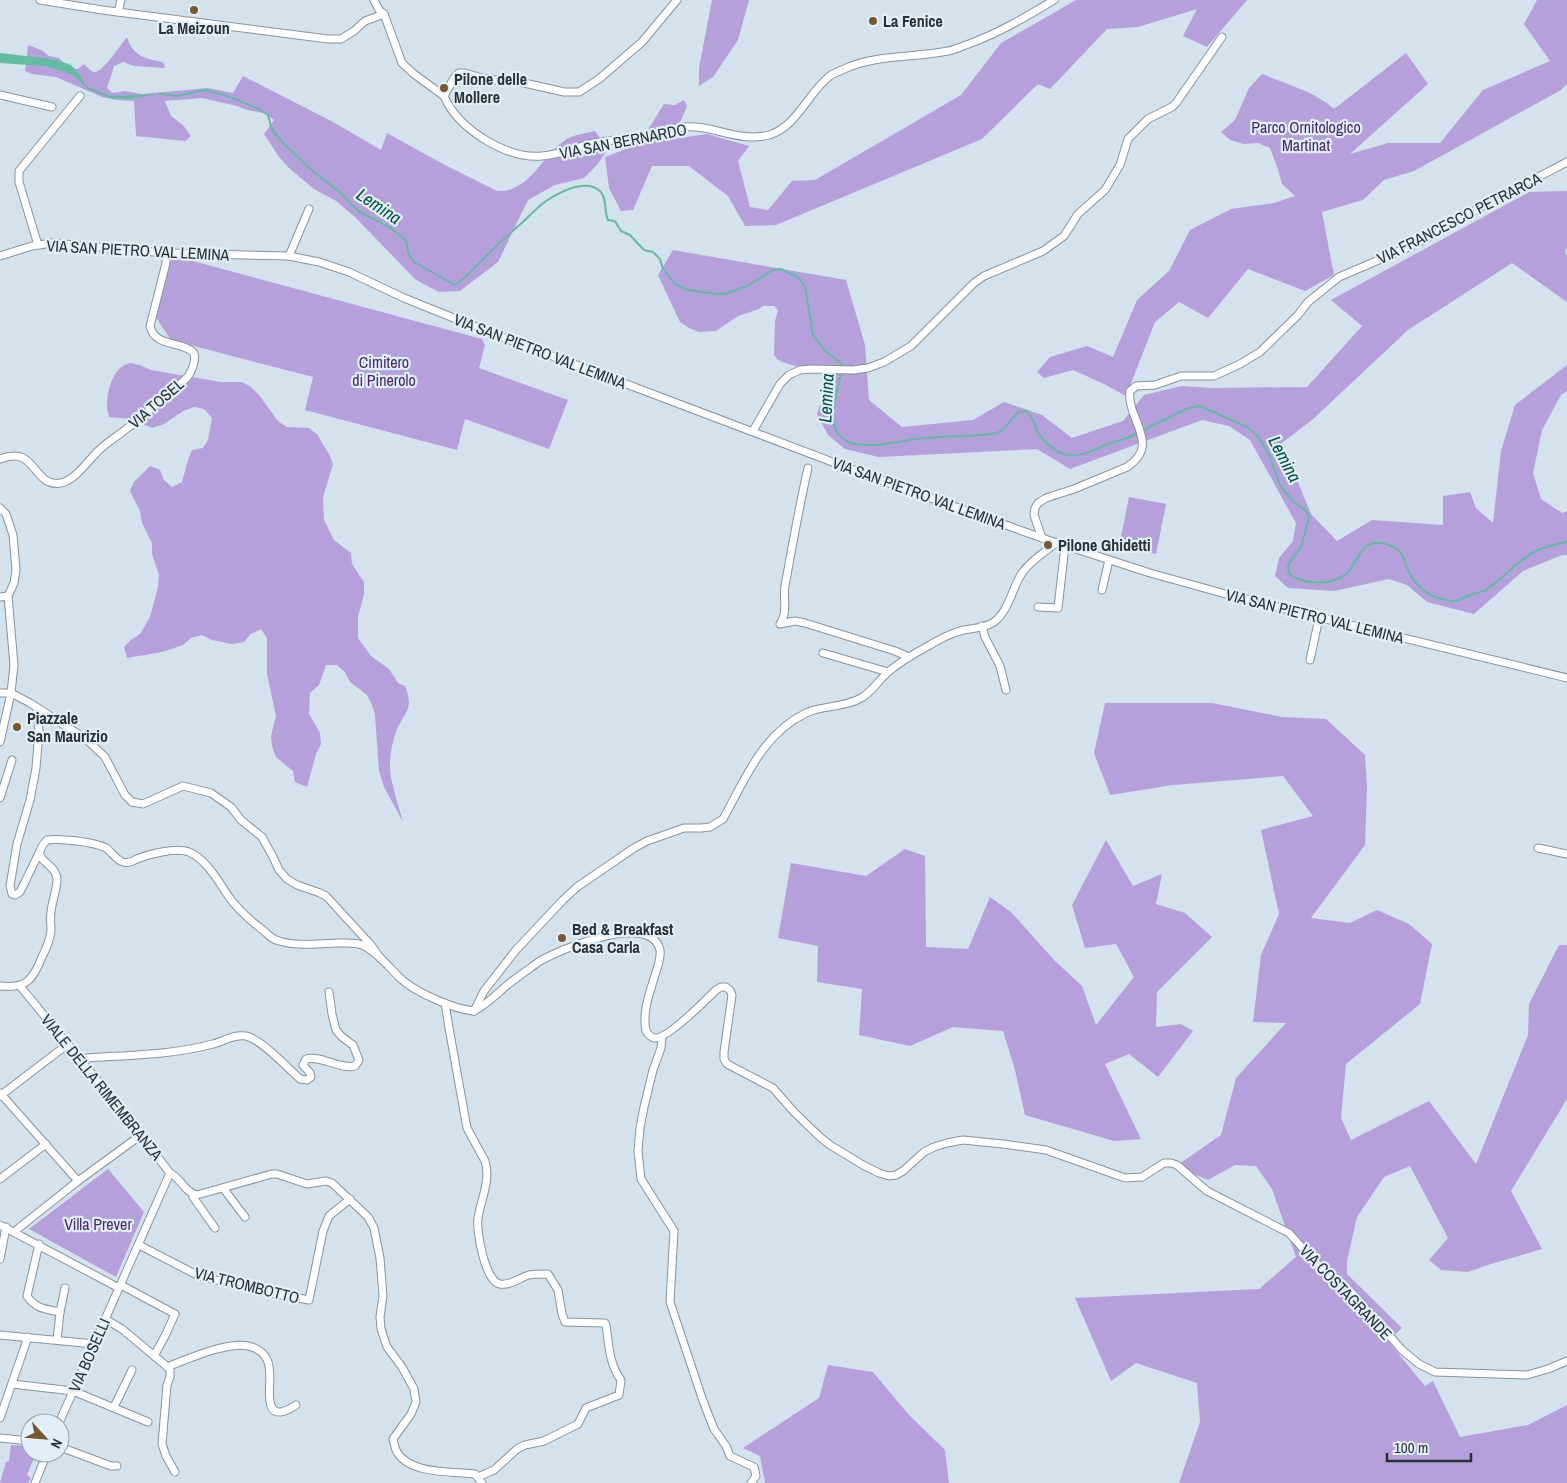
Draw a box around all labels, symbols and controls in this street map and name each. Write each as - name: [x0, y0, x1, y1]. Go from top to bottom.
- marker: La Meizoun: [188, 4, 200, 16]
- place label: La Fenice: [883, 10, 943, 32]
- marker: La Fenice: [867, 15, 879, 27]
- place label: La Meizoun: [158, 17, 230, 39]
- place label: Pilone delle Mollere: [454, 68, 527, 108]
- marker: Pilone delle Mollere: [438, 82, 450, 94]
- park label: Parco Ornitologico Martinat: [1251, 116, 1361, 156]
- street label: VIA SAN BERNARDO: [558, 118, 688, 164]
- street label: VIA FRANCESCO PETRARCA: [1373, 167, 1545, 269]
- water label: Lemina: [352, 182, 406, 230]
- street label: VIA SAN PIETRO VAL LEMINA: [46, 234, 230, 266]
- street label: VIA SAN PIETRO VAL LEMINA: [451, 308, 630, 394]
- park label: Cimitero di Pinerolo: [352, 351, 416, 391]
- street label: VIA TOSEL: [124, 372, 189, 433]
- water label: Lemina: [812, 373, 840, 423]
- water label: Lemina: [1262, 431, 1308, 487]
- street label: VIA SAN PIETRO VAL LEMINA: [829, 451, 1009, 535]
- place label: Pilone Ghidetti: [1058, 534, 1151, 556]
- marker: Pilone Ghidetti: [1042, 539, 1054, 551]
- street label: VIA SAN PIETRO VAL LEMINA: [1224, 583, 1407, 649]
- place label: Piazzale San Maurizio: [27, 707, 108, 747]
- marker: Piazzale San Maurizio: [11, 721, 23, 733]
- place label: Bed & Breakfast Casa Carla: [572, 918, 674, 958]
- marker: Bed & Breakfast Casa Carla: [556, 932, 568, 944]
- street label: VIALE DELLA RIMEMBRANZA: [36, 1009, 168, 1165]
- park label: Villa Prever: [64, 1213, 132, 1235]
- street label: VIA COSTAGRANDE: [1295, 1240, 1397, 1344]
- street label: VIA TROMBOTTO: [192, 1261, 302, 1309]
- street label: VIA BOSELLI: [63, 1315, 115, 1395]
- north arrow: [20, 1413, 70, 1463]
- scale bar: [1387, 1430, 1471, 1462]
- text: N: [47, 1436, 67, 1451]
- text: 100 m: [1394, 1437, 1428, 1458]

